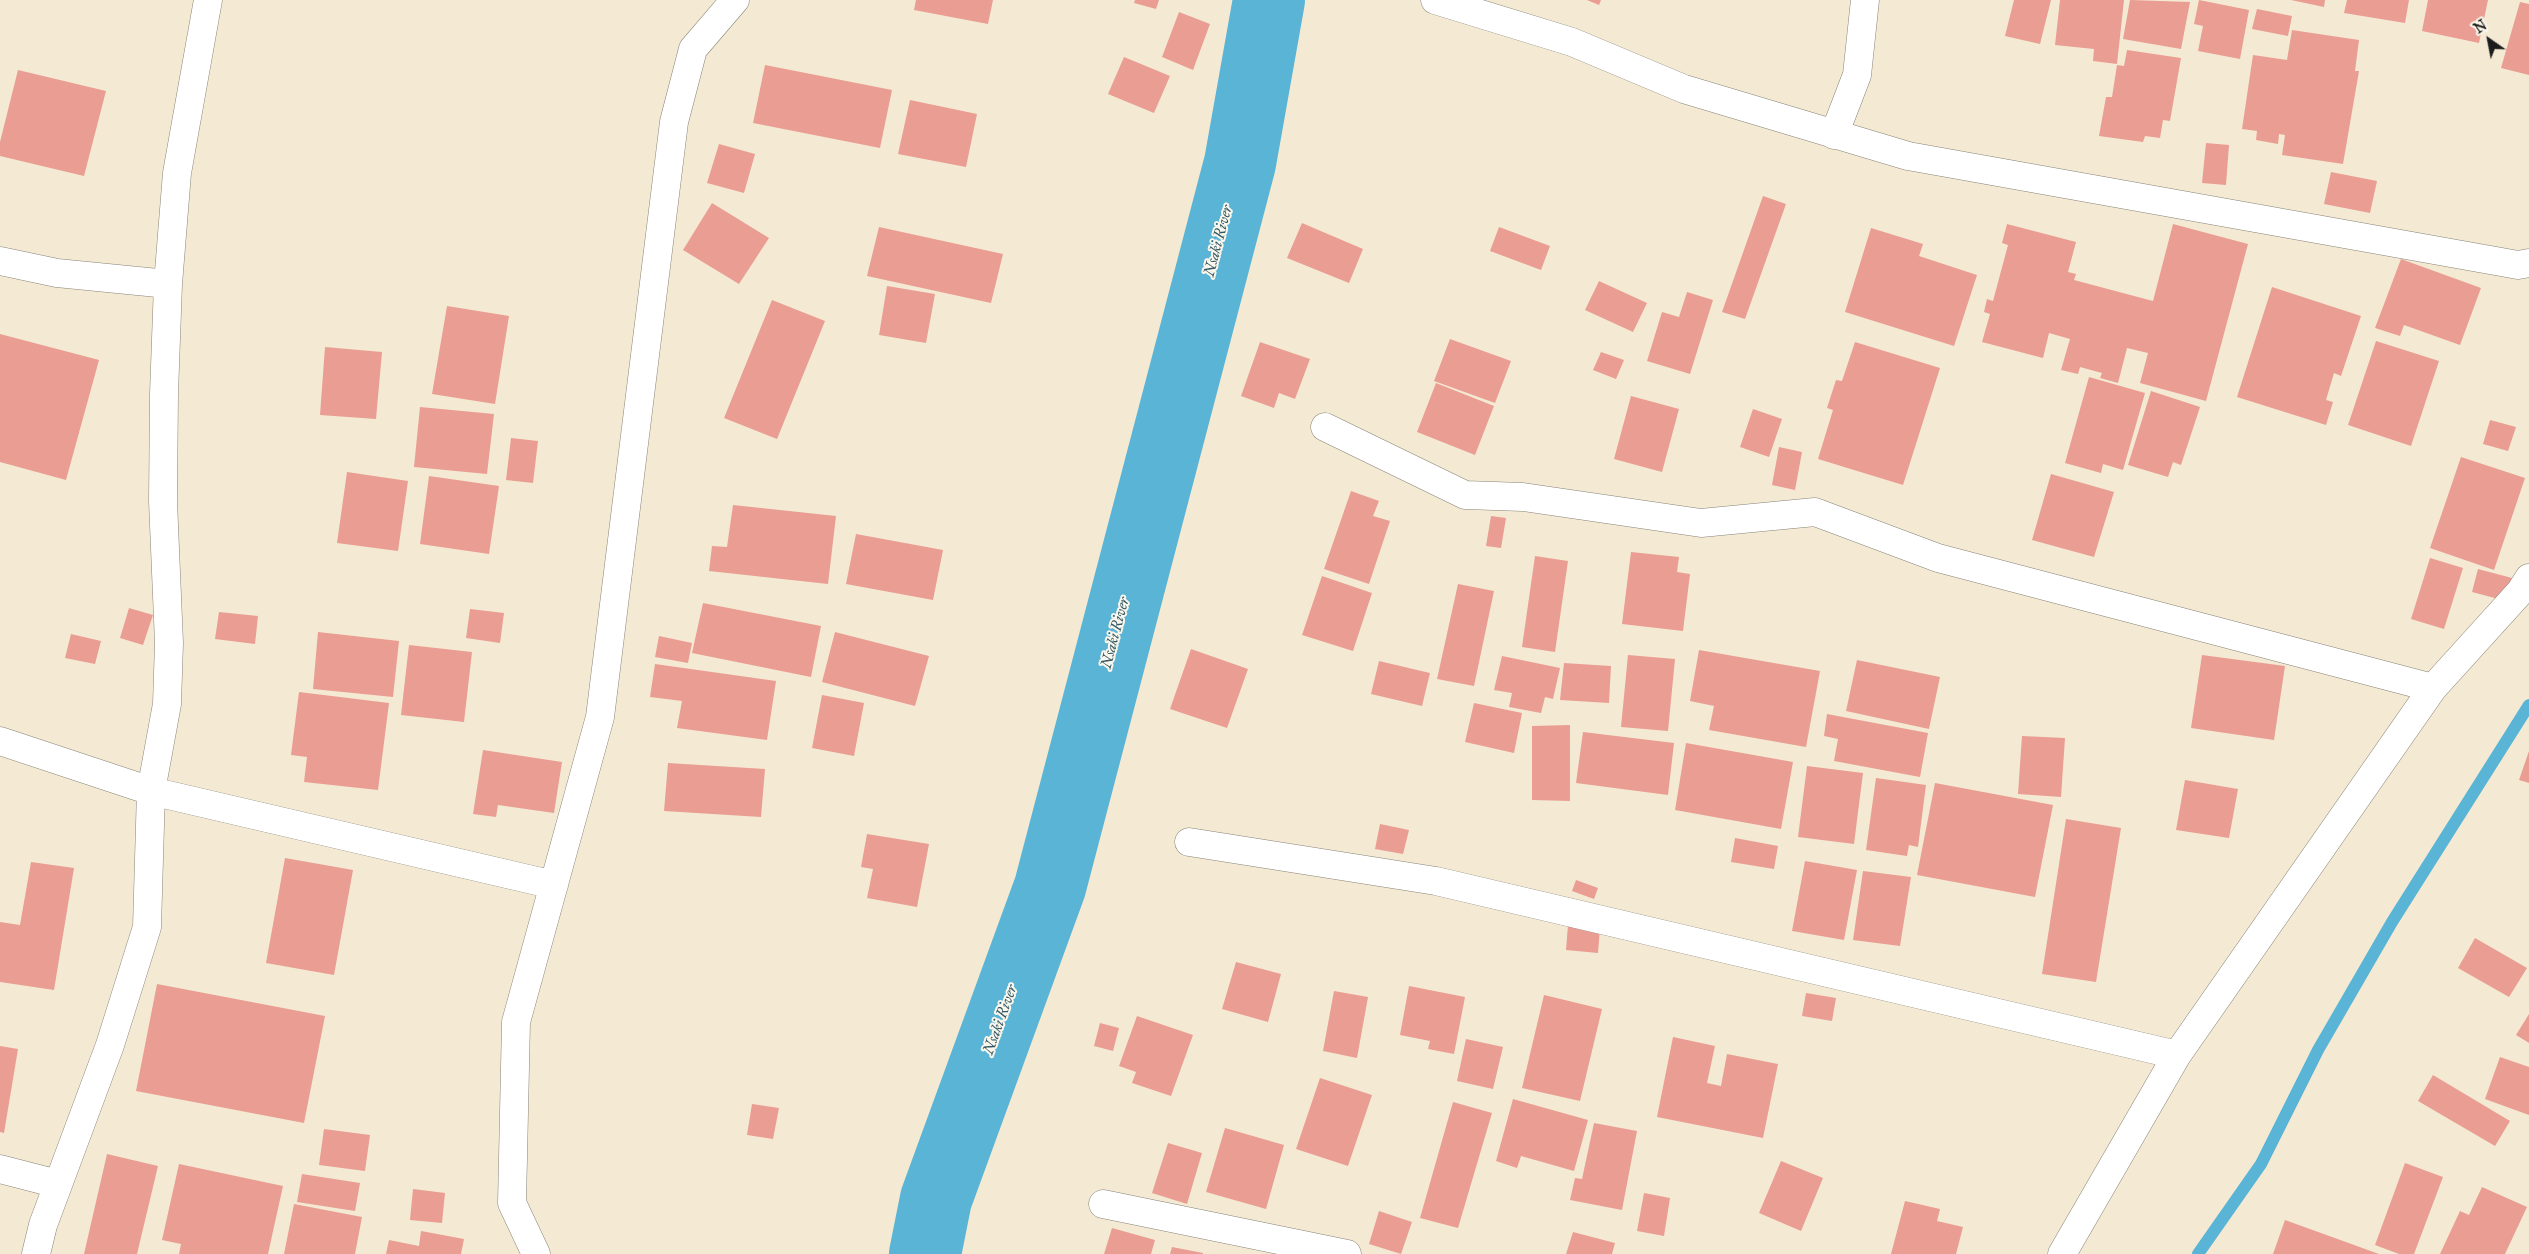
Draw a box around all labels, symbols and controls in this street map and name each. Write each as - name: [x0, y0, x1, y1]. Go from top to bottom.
- north arrow: [2464, 15, 2514, 65]
- text: N: [2471, 17, 2490, 37]
- water label: Nsaki River: [1201, 203, 1237, 279]
- water label: Nsaki River: [1098, 595, 1134, 671]
- water label: Nsaki River: [980, 983, 1022, 1057]

